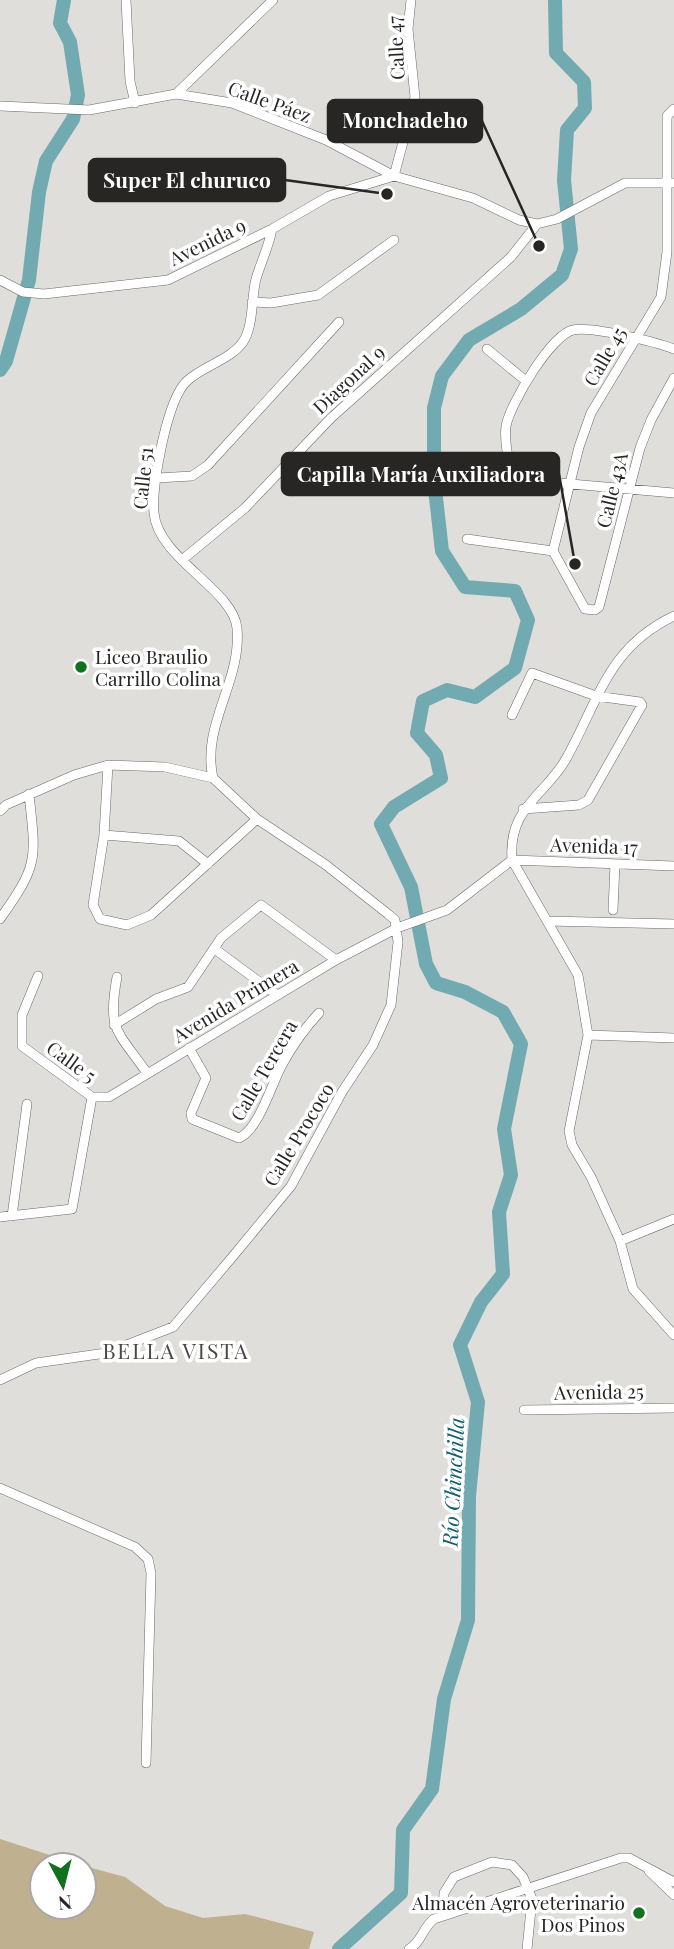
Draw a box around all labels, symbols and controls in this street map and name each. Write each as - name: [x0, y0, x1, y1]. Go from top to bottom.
- street label: Calle 47: [380, 15, 410, 81]
- street label: Calle Páez: [225, 74, 315, 128]
- callout: Monchadeho: [328, 100, 482, 142]
- text: Monchadeho: [342, 105, 468, 133]
- callout: Super El churuco: [89, 159, 285, 201]
- text: Super El churuco: [103, 165, 271, 193]
- street label: Avenida 9: [163, 211, 250, 271]
- street label: Calle 45: [577, 322, 631, 390]
- street label: Diagonal 9: [306, 339, 390, 419]
- street label: Calle 51: [126, 446, 158, 510]
- street label: Calle 43A: [589, 449, 633, 530]
- callout: Capilla María Auxiliadora: [282, 453, 559, 495]
- text: Capilla María Auxiliadora: [297, 459, 545, 487]
- place label: Liceo Braulio Carrillo Colina: [95, 643, 221, 691]
- marker: Liceo Braulio Carrillo Colina: [73, 659, 89, 675]
- street label: Avenida 17: [549, 830, 638, 860]
- street label: Avenida Primera: [167, 952, 303, 1048]
- street label: Calle Tercera: [224, 1014, 303, 1125]
- street label: Calle 5: [42, 1034, 102, 1088]
- street label: Calle Prococo: [257, 1077, 339, 1191]
- district label: BELLA VISTA: [102, 1336, 250, 1364]
- street label: Avenida 25: [553, 1377, 644, 1405]
- water label: Río Chinchilla: [435, 1417, 469, 1548]
- north arrow: [28, 1851, 98, 1921]
- place label: Almacén Agroveterinario Dos Pinos: [411, 1889, 625, 1937]
- text: N: [57, 1890, 74, 1918]
- marker: Almacén Agroveterinario Dos Pinos: [631, 1905, 647, 1921]

